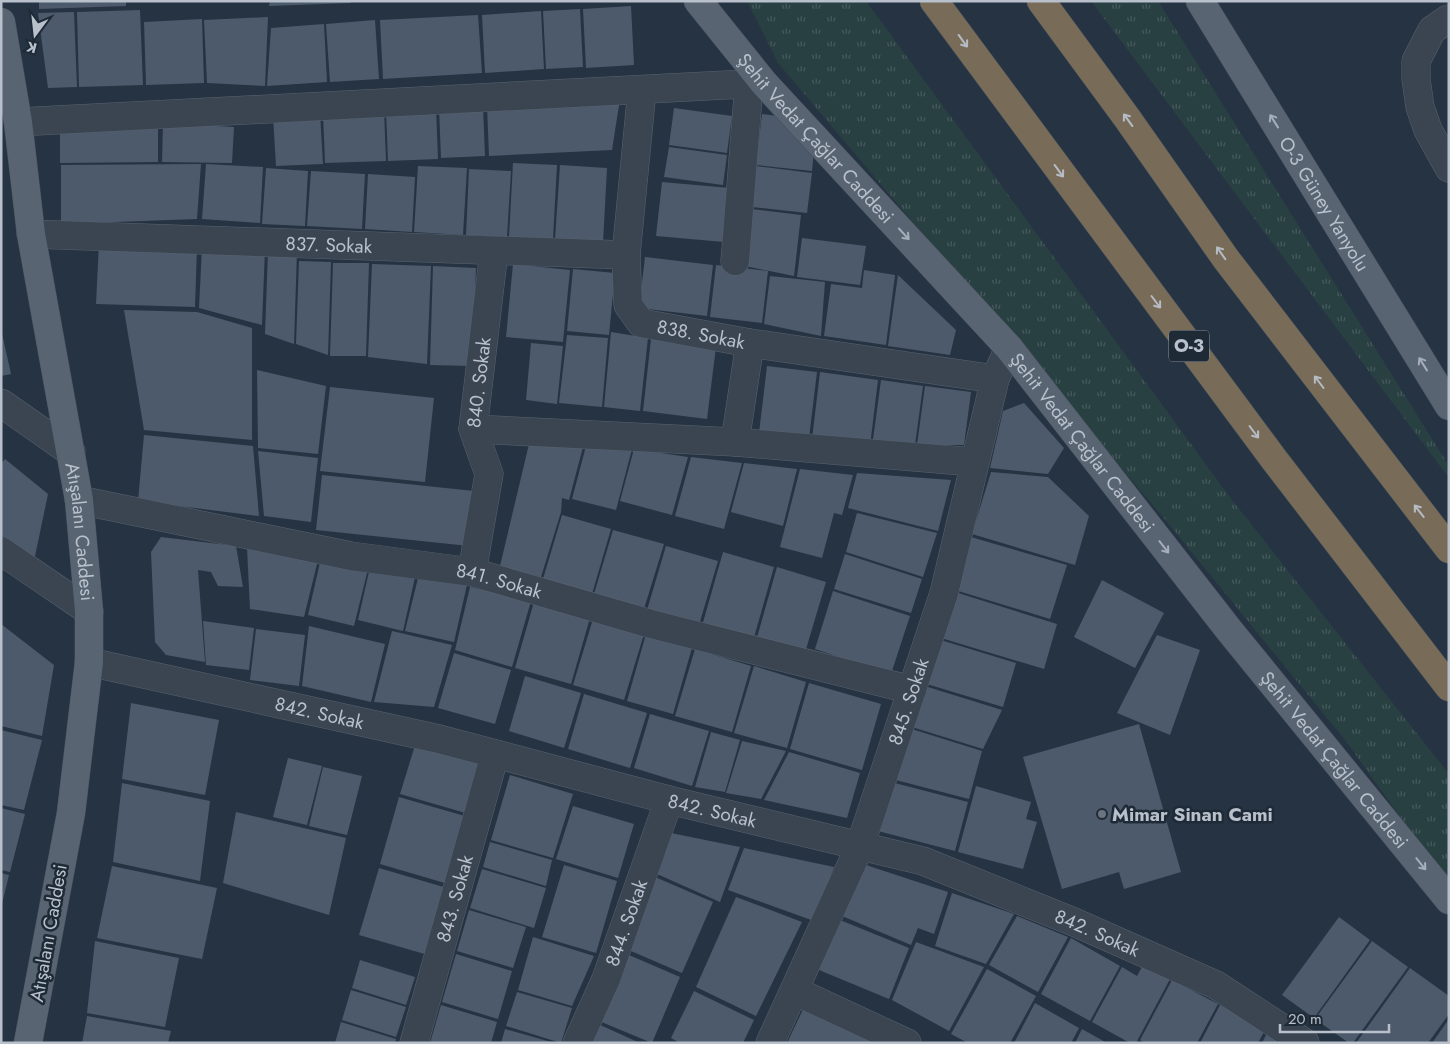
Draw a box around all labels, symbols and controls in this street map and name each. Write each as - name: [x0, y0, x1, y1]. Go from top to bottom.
- north arrow: [10, 10, 60, 60]
- one-way arrow: [958, 33, 968, 47]
- text: K: [24, 37, 39, 58]
- street label: Şehit Vedat Çağlar Caddesi: [731, 48, 900, 229]
- one-way arrow: [1123, 113, 1133, 127]
- one-way arrow: [1268, 115, 1278, 129]
- street label: O-3 Güney Yanyolu: [1272, 131, 1376, 277]
- one-way arrow: [1054, 164, 1065, 177]
- one-way arrow: [898, 228, 910, 241]
- street label: 837. Sokak: [285, 230, 373, 260]
- one-way arrow: [1216, 246, 1226, 260]
- one-way arrow: [1151, 295, 1162, 308]
- street label: 838. Sokak: [655, 313, 748, 356]
- road number: O-3: [1169, 331, 1209, 362]
- street label: 840. Sokak: [460, 335, 498, 429]
- street label: Şehit Vedat Çağlar Caddesi: [1004, 347, 1161, 538]
- one-way arrow: [1418, 358, 1428, 372]
- one-way arrow: [1314, 376, 1325, 389]
- one-way arrow: [1248, 425, 1259, 438]
- street label: Atışalanı Caddesi: [58, 460, 101, 602]
- one-way arrow: [1413, 505, 1424, 518]
- one-way arrow: [1159, 540, 1170, 553]
- street label: 841. Sokak: [454, 557, 546, 606]
- street label: 845. Sokak: [881, 654, 936, 749]
- street label: Şehit Vedat Çağlar Caddesi: [1254, 666, 1415, 854]
- street label: 842. Sokak: [272, 690, 367, 736]
- street label: 842. Sokak: [665, 787, 760, 835]
- place label: Mimar Sinan Cami: [1112, 801, 1273, 828]
- marker: Mimar Sinan Cami: [1096, 808, 1108, 820]
- street label: 843. Sokak: [430, 851, 480, 946]
- one-way arrow: [1415, 857, 1427, 870]
- street label: Atışalanı Caddesi: [23, 862, 74, 1004]
- street label: 844. Sokak: [599, 875, 654, 970]
- street label: 842. Sokak: [1051, 903, 1145, 964]
- scale bar: [1280, 1002, 1389, 1034]
- text: 20 m: [1288, 1008, 1322, 1030]

